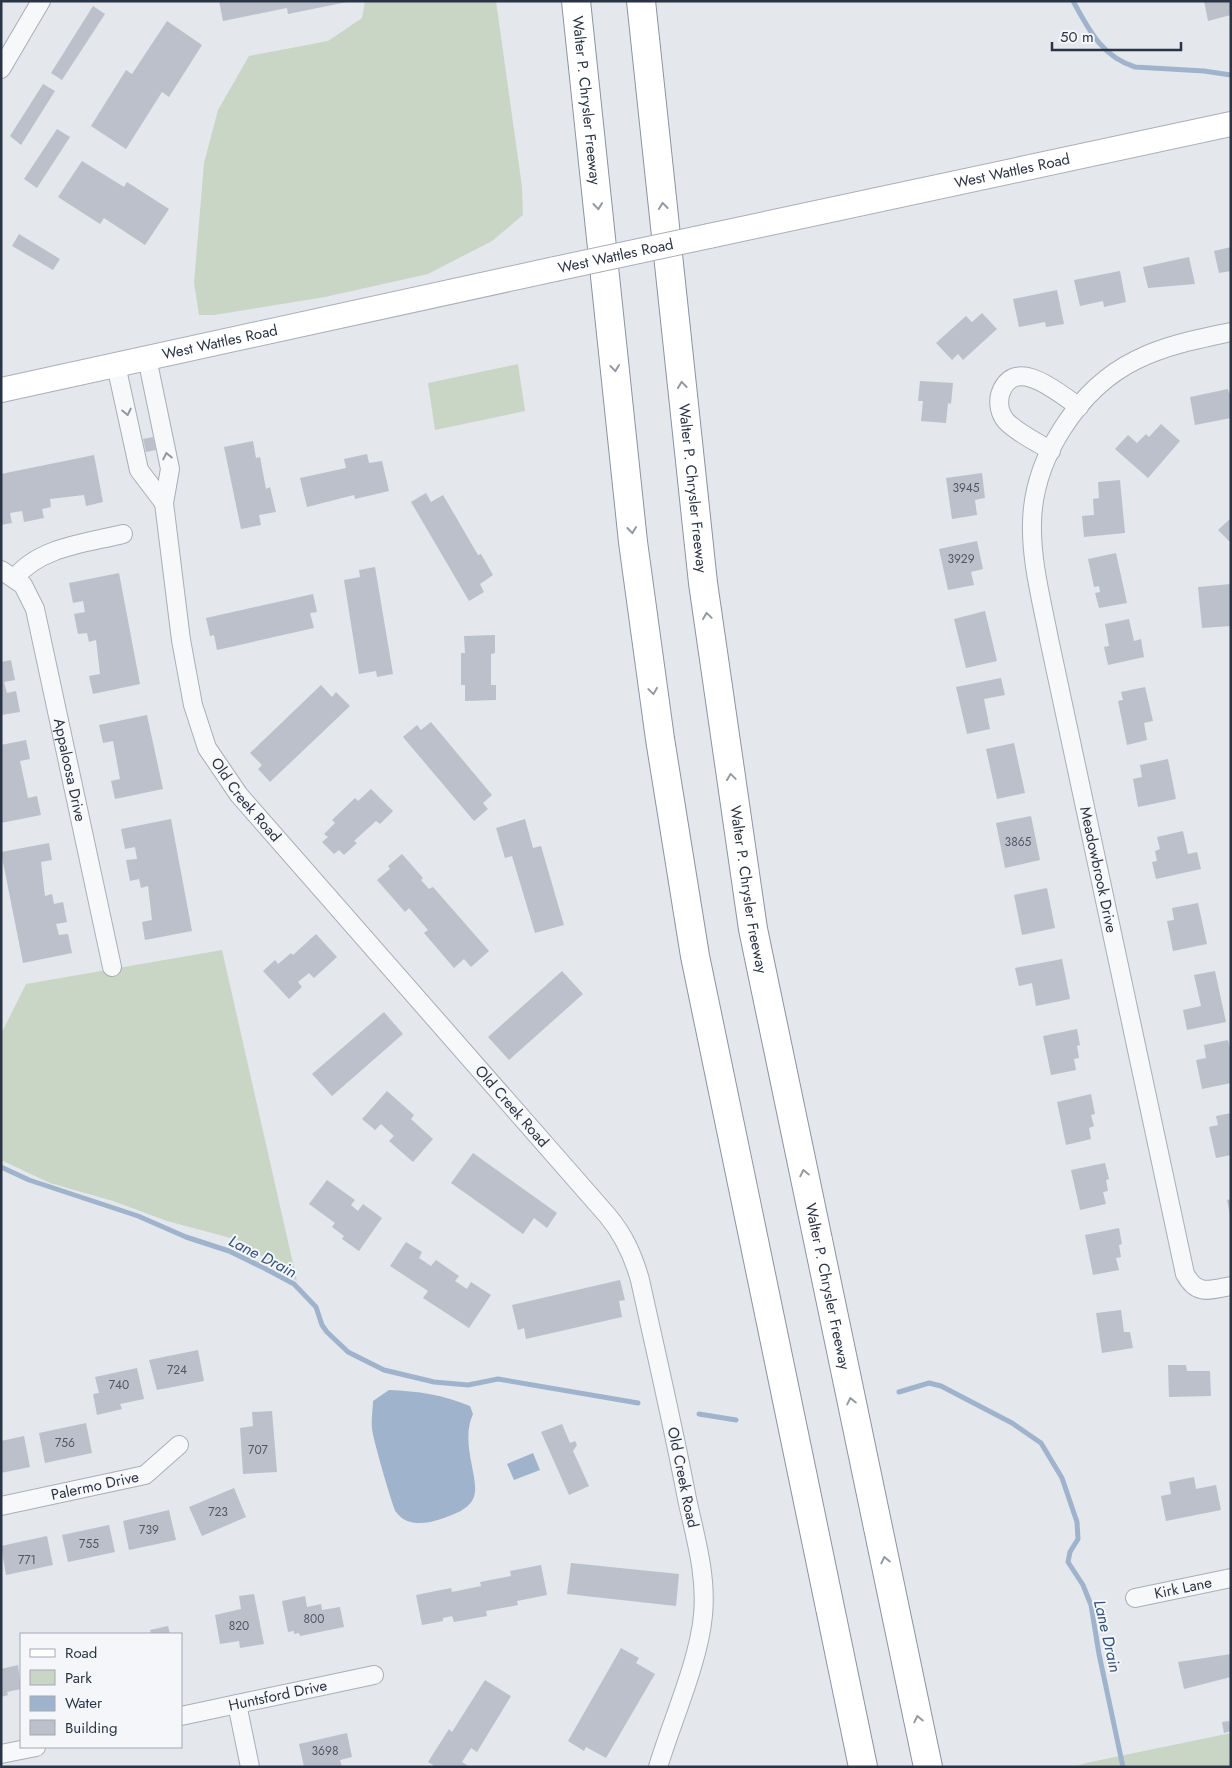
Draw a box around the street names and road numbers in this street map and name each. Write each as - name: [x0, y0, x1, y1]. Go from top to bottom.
- street label: Walter P. Chrysler Freeway: [567, 15, 606, 186]
- street label: West Wattles Road: [952, 148, 1072, 194]
- street label: West Wattles Road: [556, 233, 675, 279]
- street label: West Wattles Road: [160, 319, 280, 365]
- street label: Walter P. Chrysler Freeway: [673, 403, 713, 574]
- street label: Appaloosa Drive: [48, 716, 91, 824]
- street label: Old Creek Road: [205, 753, 286, 847]
- street label: Walter P. Chrysler Freeway: [724, 804, 773, 976]
- street label: Meadowbrook Drive: [1074, 805, 1123, 935]
- street label: Old Creek Road: [470, 1060, 554, 1152]
- street label: Walter P. Chrysler Freeway: [800, 1201, 856, 1372]
- street label: Old Creek Road: [662, 1425, 704, 1530]
- street label: Palermo Drive: [49, 1466, 141, 1506]
- street label: Kirk Lane: [1152, 1571, 1214, 1605]
- street label: Huntsford Drive: [226, 1674, 329, 1717]

